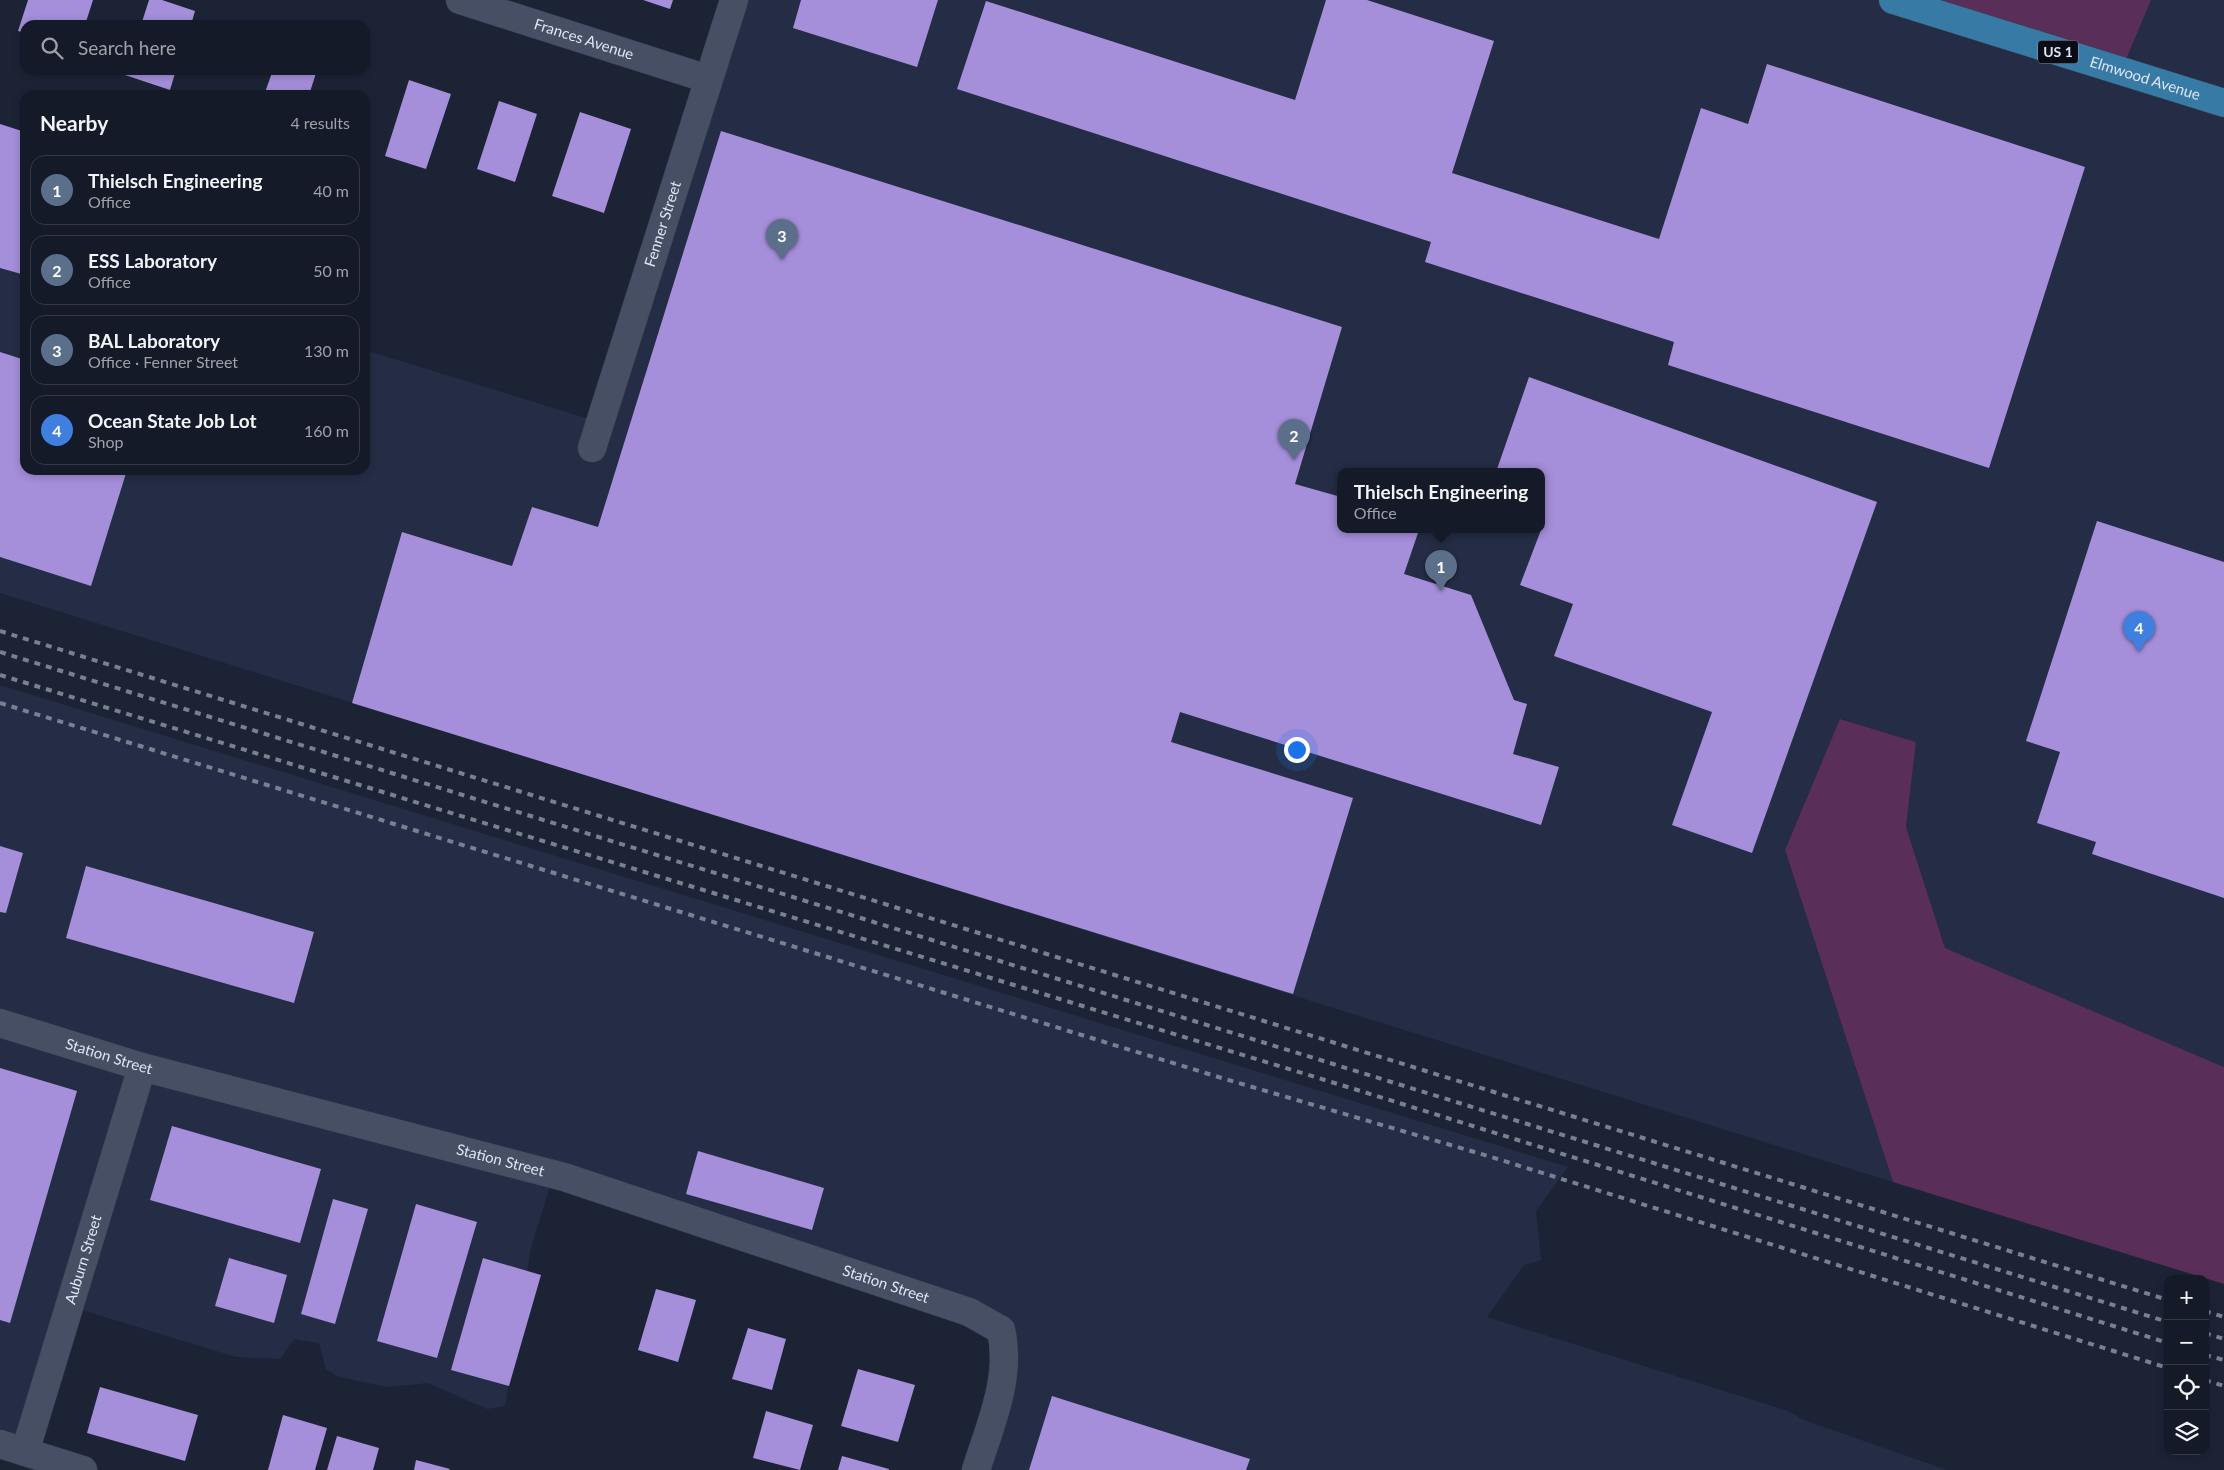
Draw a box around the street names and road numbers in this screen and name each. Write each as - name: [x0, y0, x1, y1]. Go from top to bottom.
- street label: Frances Avenue: [532, 14, 636, 63]
- road number: US 1: [2038, 41, 2078, 64]
- street label: Elmwood Avenue: [2088, 52, 2203, 103]
- street label: Fenner Street: [640, 178, 684, 269]
- street label: Station Street: [63, 1034, 155, 1078]
- street label: Station Street: [455, 1139, 547, 1180]
- street label: Auburn Street: [60, 1212, 105, 1306]
- street label: Station Street: [841, 1261, 932, 1306]

